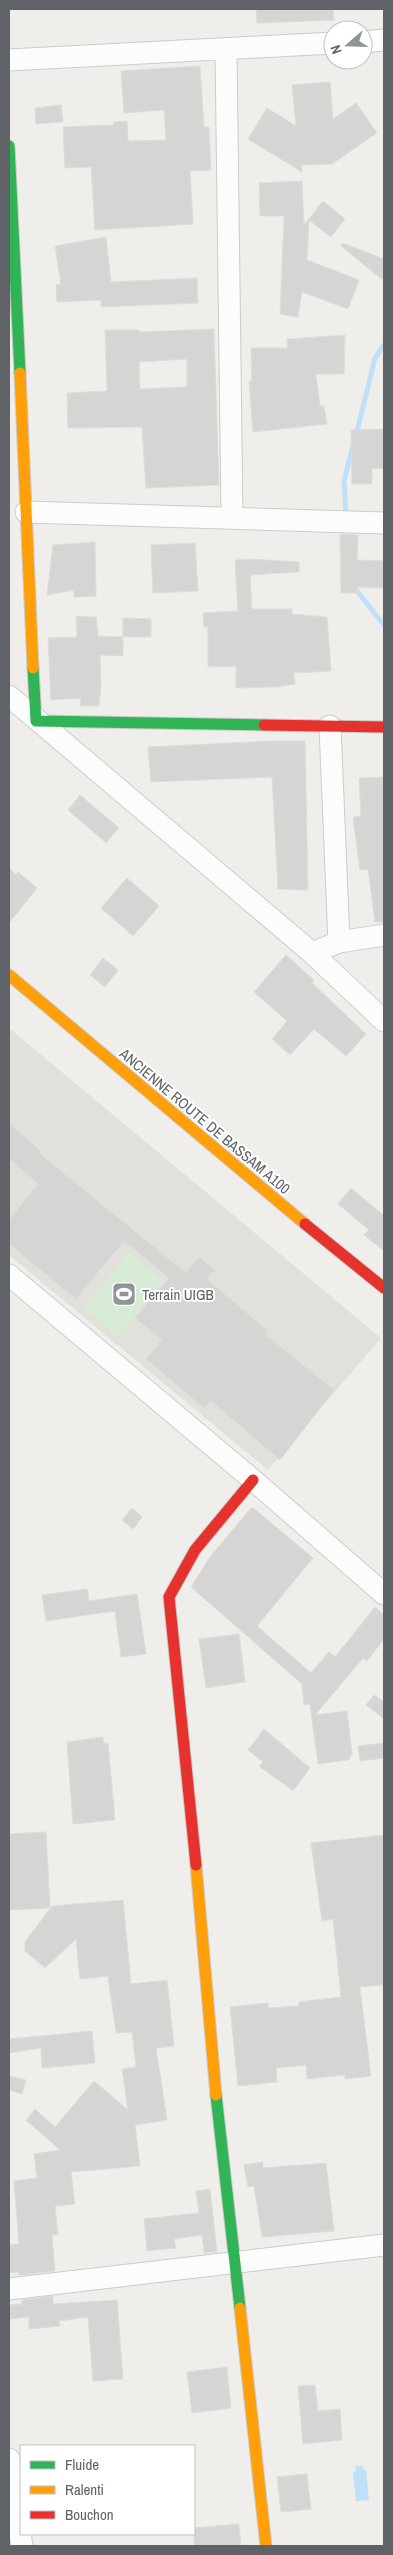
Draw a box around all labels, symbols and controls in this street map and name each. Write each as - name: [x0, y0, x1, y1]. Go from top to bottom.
- north arrow: [323, 20, 373, 70]
- text: N: [326, 42, 346, 56]
- street label: ANCIENNE ROUTE DE BASSAM A100: [114, 1043, 295, 1199]
- sports icon: Terrain UIGB: [111, 1281, 137, 1307]
- place label: Terrain UIGB: [142, 1284, 214, 1305]
- legend: [20, 2445, 195, 2535]
- text: Fluide: [65, 2454, 99, 2475]
- text: Ralenti: [65, 2479, 104, 2500]
- text: Bouchon: [65, 2504, 114, 2525]

